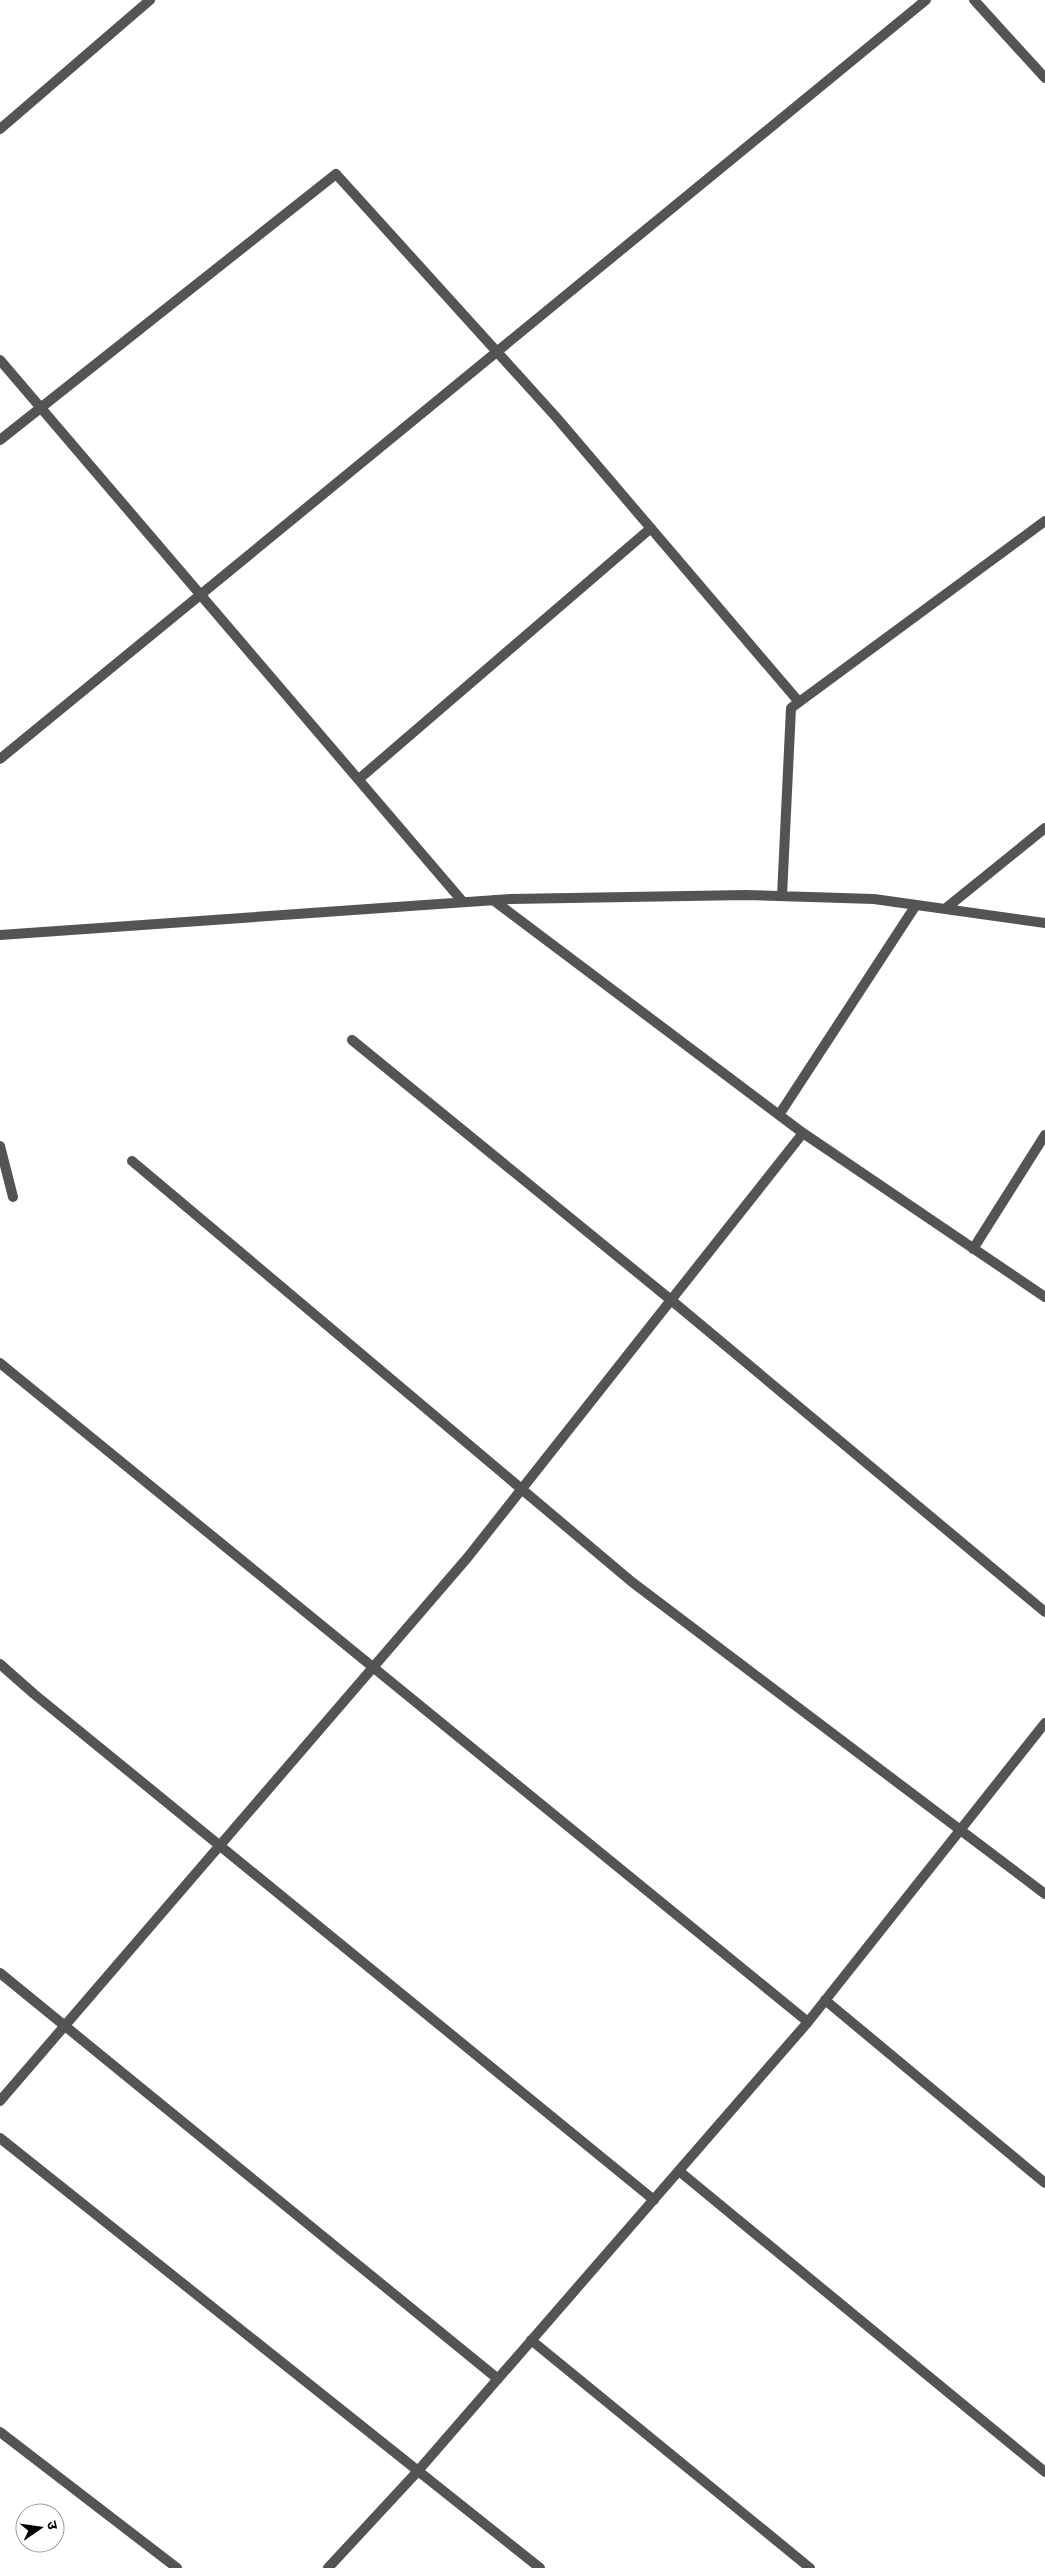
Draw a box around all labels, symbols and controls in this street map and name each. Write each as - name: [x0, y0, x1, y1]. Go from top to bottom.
- north arrow: [15, 2503, 65, 2553]
- text: उ: [44, 2519, 63, 2532]

